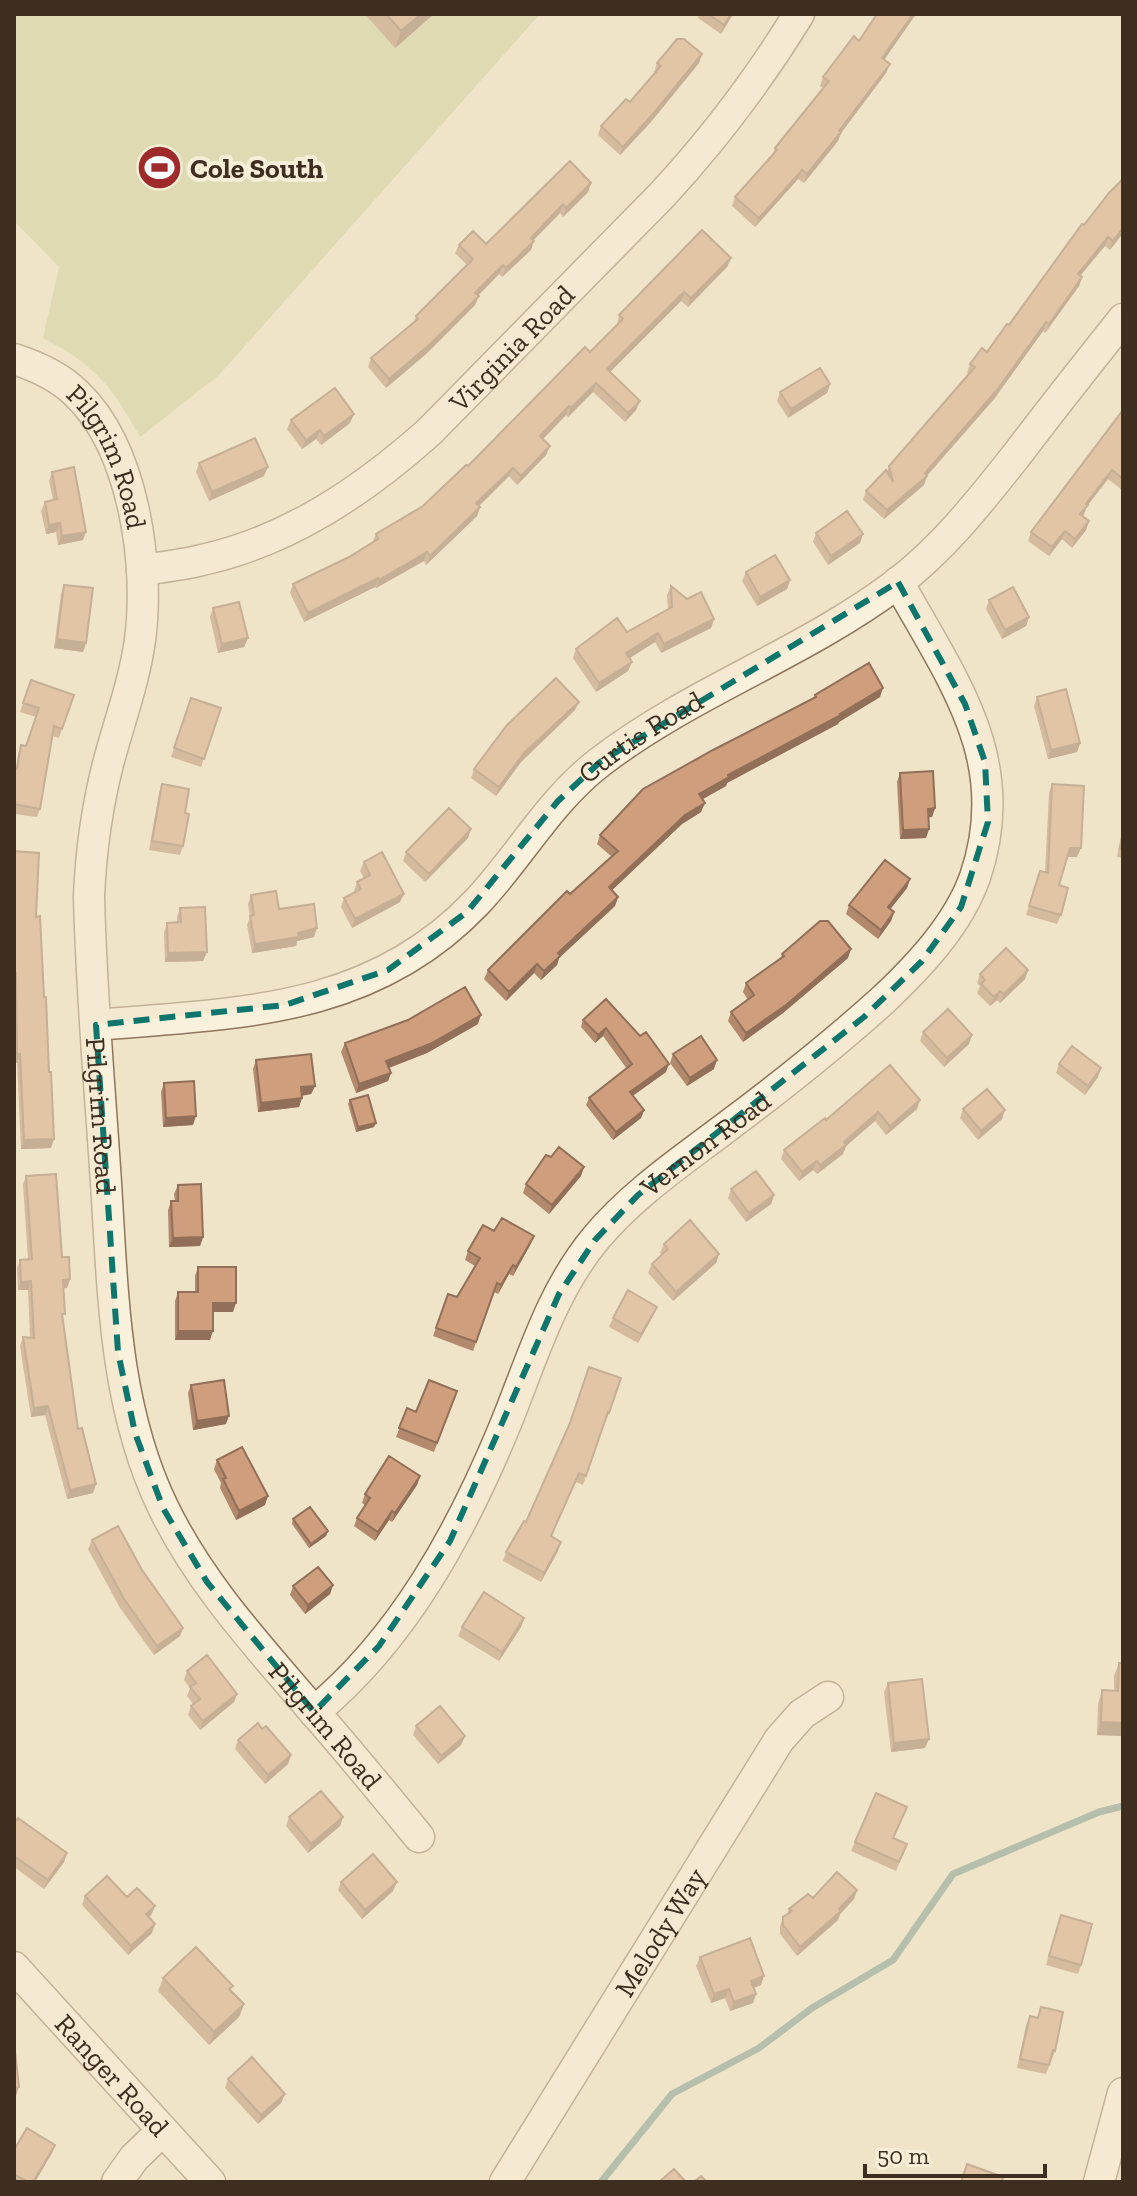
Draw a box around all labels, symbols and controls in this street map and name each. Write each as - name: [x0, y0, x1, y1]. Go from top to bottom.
- sports icon: Cole South: [135, 144, 183, 192]
- place label: Cole South: [190, 152, 323, 185]
- street label: Virginia Road: [442, 278, 581, 419]
- street label: Pilgrim Road: [60, 377, 153, 532]
- street label: Curtis Road: [571, 684, 709, 790]
- street label: Pilgrim Road: [79, 1036, 123, 1195]
- street label: Vernon Road: [633, 1084, 777, 1204]
- street label: Pilgrim Road: [262, 1655, 389, 1796]
- street label: Melody Way: [608, 1861, 713, 2003]
- street label: Ranger Road: [48, 2007, 176, 2143]
- scale bar: [865, 2128, 1045, 2178]
- text: 50 m: [877, 2141, 930, 2170]

